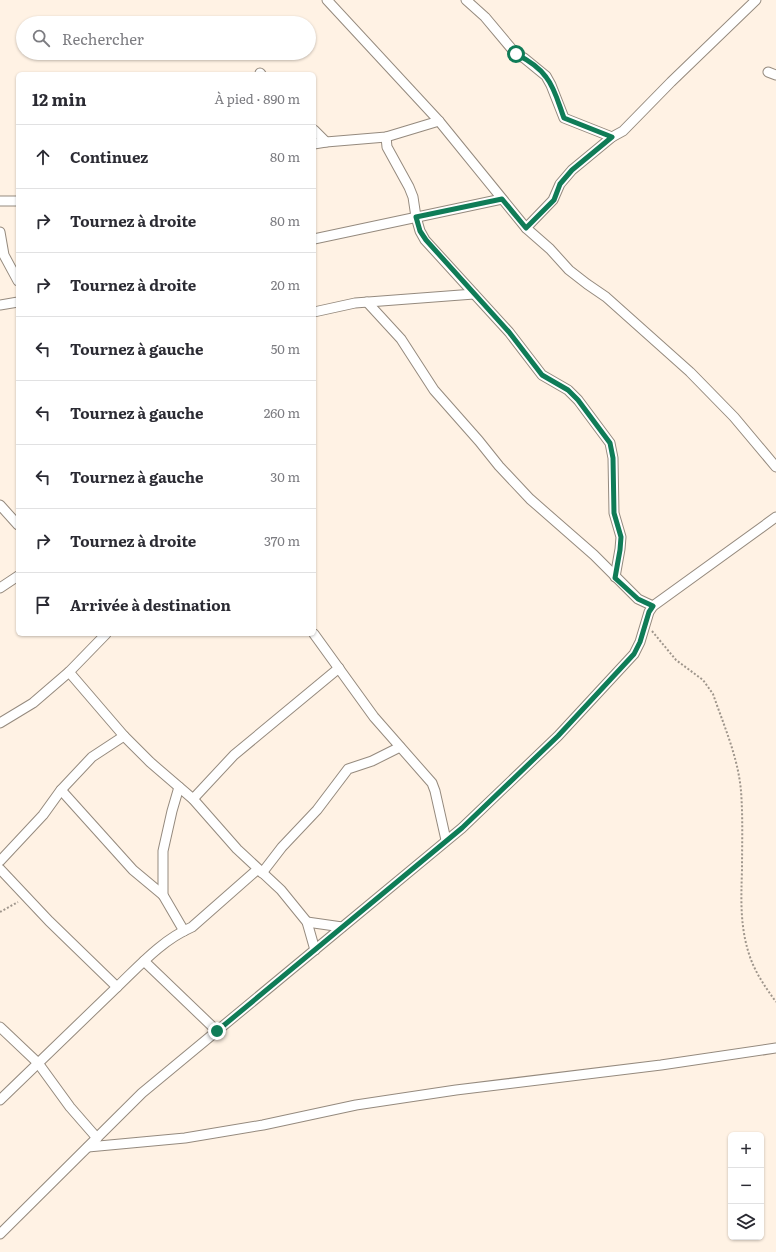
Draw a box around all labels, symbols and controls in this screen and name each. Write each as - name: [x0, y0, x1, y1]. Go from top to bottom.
- search box: [16, 16, 316, 60]
- icon: search: [30, 27, 52, 49]
- text: Rechercher: [62, 27, 144, 50]
- route start: [507, 45, 525, 63]
- text: 12 min: [32, 86, 87, 111]
- text: À pied · 890 m: [215, 89, 300, 108]
- text: Continuez: [70, 145, 148, 168]
- icon: ahead: [32, 146, 54, 168]
- text: 80 m: [270, 147, 300, 166]
- text: Tournez à droite: [70, 209, 196, 232]
- icon: right: [32, 210, 54, 232]
- text: 80 m: [270, 211, 300, 230]
- text: Tournez à droite: [70, 273, 196, 296]
- icon: right: [32, 274, 54, 296]
- text: 20 m: [271, 275, 300, 294]
- text: Tournez à gauche: [70, 337, 203, 360]
- icon: left: [32, 338, 54, 360]
- text: 50 m: [271, 339, 300, 358]
- text: Tournez à gauche: [70, 401, 203, 424]
- icon: left: [32, 402, 54, 424]
- text: 260 m: [264, 403, 300, 422]
- text: Tournez à gauche: [70, 465, 203, 488]
- icon: left: [32, 466, 54, 488]
- text: 30 m: [270, 467, 300, 486]
- text: Tournez à droite: [70, 529, 196, 552]
- icon: right: [32, 530, 54, 552]
- text: 370 m: [264, 531, 300, 550]
- text: Arrivée à destination: [70, 593, 231, 616]
- icon: arrive: [32, 594, 54, 616]
- route end: [208, 1022, 226, 1040]
- map controls: [728, 1132, 764, 1240]
- button: +: [728, 1132, 764, 1168]
- button: −: [728, 1168, 764, 1204]
- button: layers: [728, 1204, 764, 1240]

